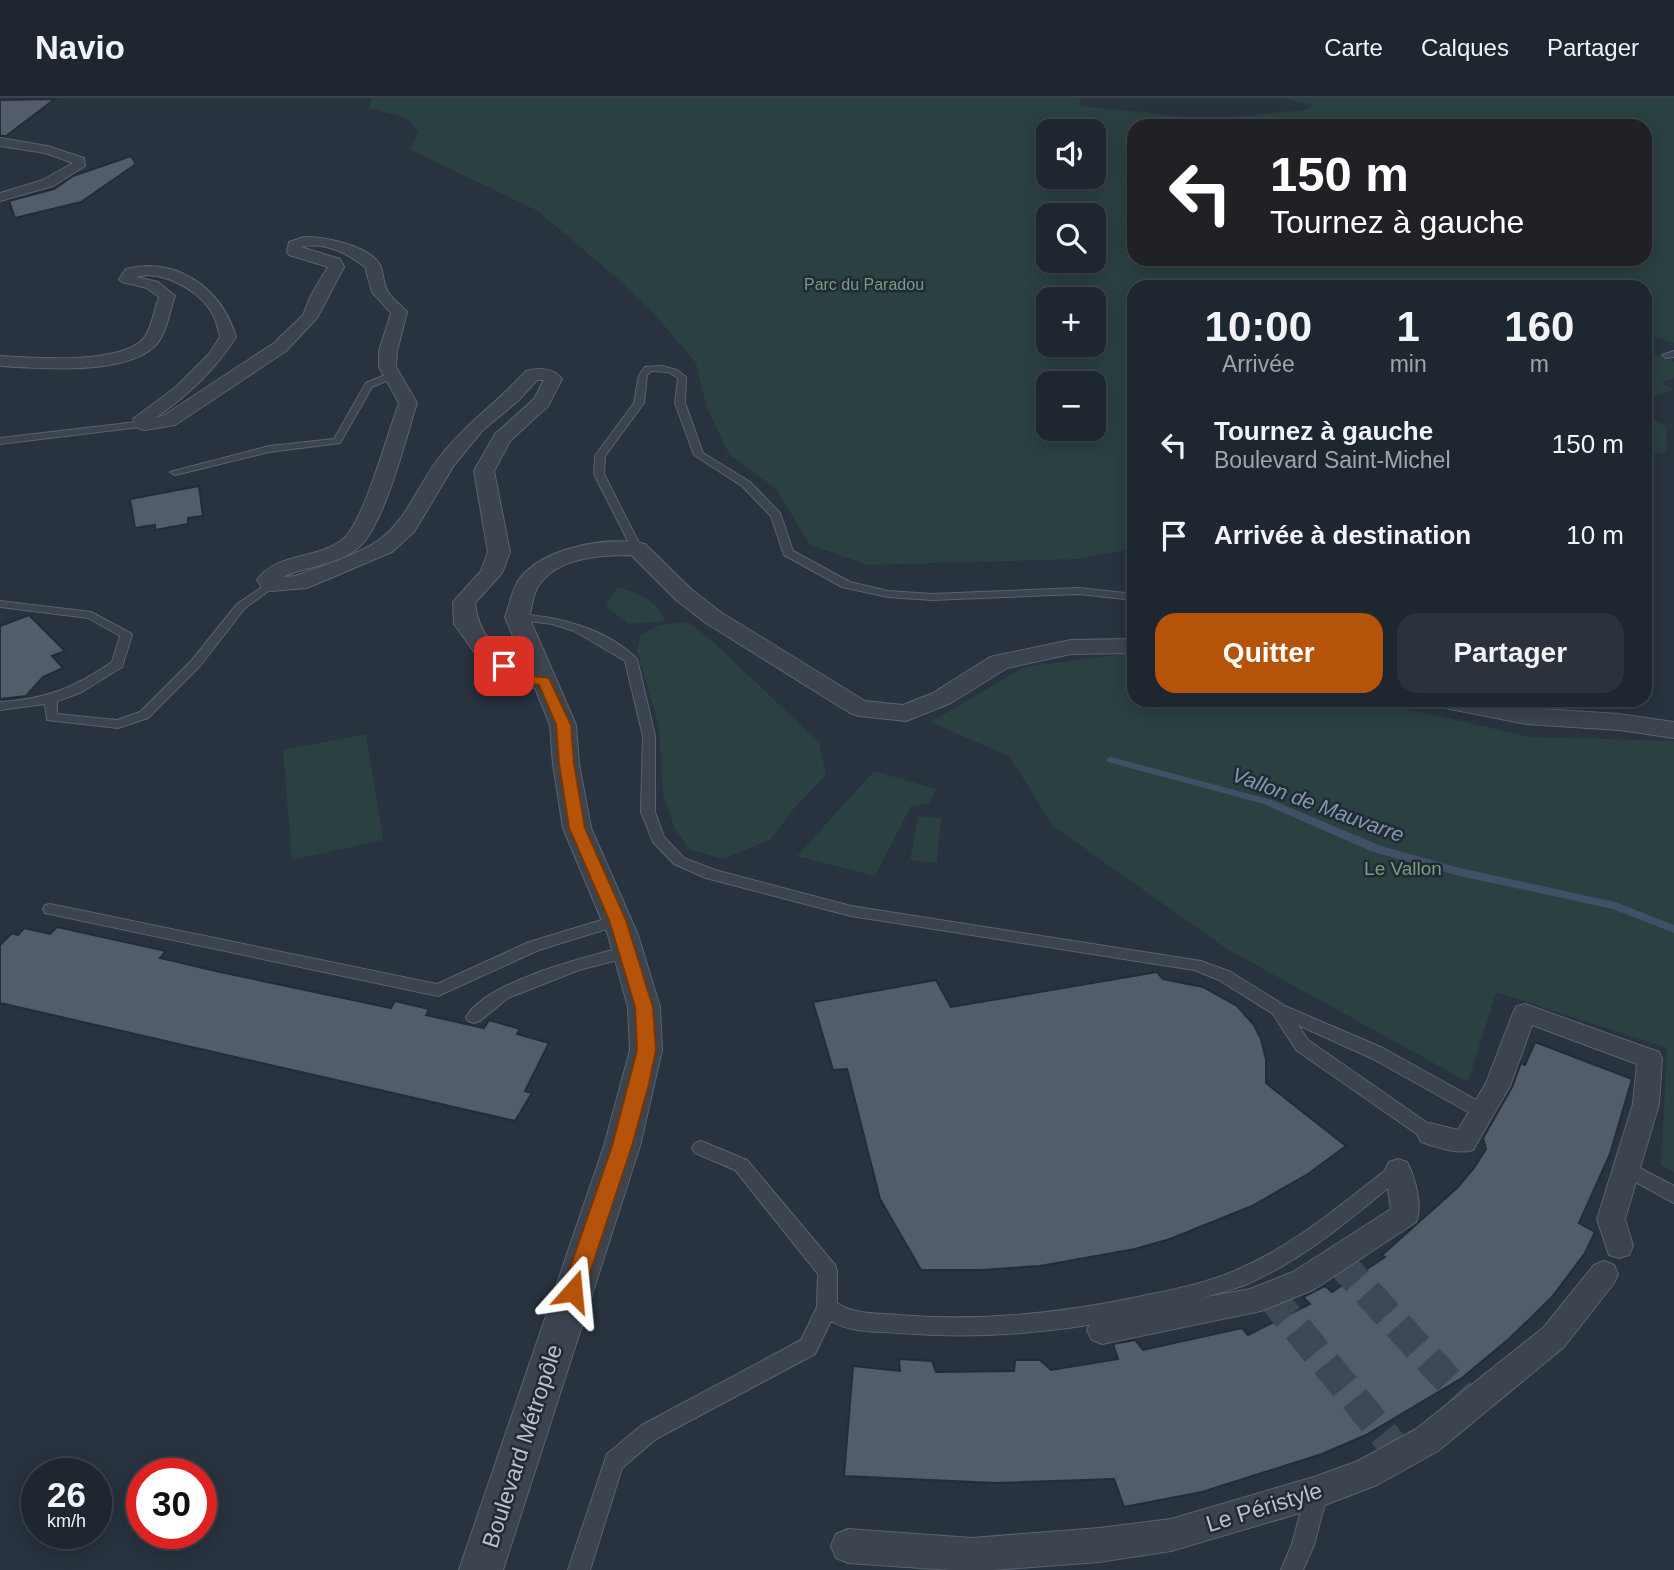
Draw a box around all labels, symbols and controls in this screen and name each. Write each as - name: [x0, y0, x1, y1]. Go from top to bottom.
- text: Navio: [35, 29, 125, 66]
- text: Carte: [1324, 34, 1383, 61]
- text: Calques: [1421, 34, 1509, 61]
- text: Partager: [1547, 34, 1639, 61]
- map controls: [1036, 119, 1106, 441]
- button: sound: [1036, 119, 1106, 189]
- icon: left: [1155, 147, 1246, 238]
- text: 150 m: [1270, 147, 1409, 201]
- button: search: [1036, 203, 1106, 273]
- text: Tournez à gauche: [1270, 204, 1524, 240]
- park label: Parc du Paradou: [804, 276, 924, 293]
- button: +: [1036, 287, 1106, 357]
- text: 10:00: [1205, 303, 1312, 350]
- text: 1: [1396, 303, 1420, 350]
- text: 160: [1504, 303, 1574, 350]
- text: Arrivée: [1222, 351, 1295, 377]
- text: min: [1390, 351, 1427, 377]
- text: m: [1530, 351, 1549, 377]
- button: −: [1036, 371, 1106, 441]
- text: Tournez à gauche: [1214, 416, 1433, 446]
- icon: left: [1155, 426, 1193, 464]
- text: 150 m: [1552, 429, 1624, 459]
- text: Boulevard Saint-Michel: [1214, 447, 1451, 473]
- icon: arrive: [1155, 517, 1193, 555]
- text: Arrivée à destination: [1214, 520, 1471, 550]
- text: 10 m: [1566, 520, 1624, 550]
- button: Quitter: [1155, 613, 1383, 693]
- button: Partager: [1397, 613, 1624, 693]
- pin: [474, 636, 534, 696]
- icon: arrive: [485, 647, 523, 685]
- water label: Vallon de Mauvarre: [1229, 763, 1407, 846]
- park label: Le Vallon: [1364, 858, 1442, 879]
- position arrow: [536, 1254, 610, 1328]
- street label: Boulevard Métropôle: [477, 1341, 567, 1551]
- speed limit sign: 30: [126, 1458, 217, 1549]
- text: 26: [47, 1475, 86, 1514]
- street label: Le Péristyle: [1203, 1477, 1325, 1537]
- text: km/h: [47, 1511, 86, 1531]

